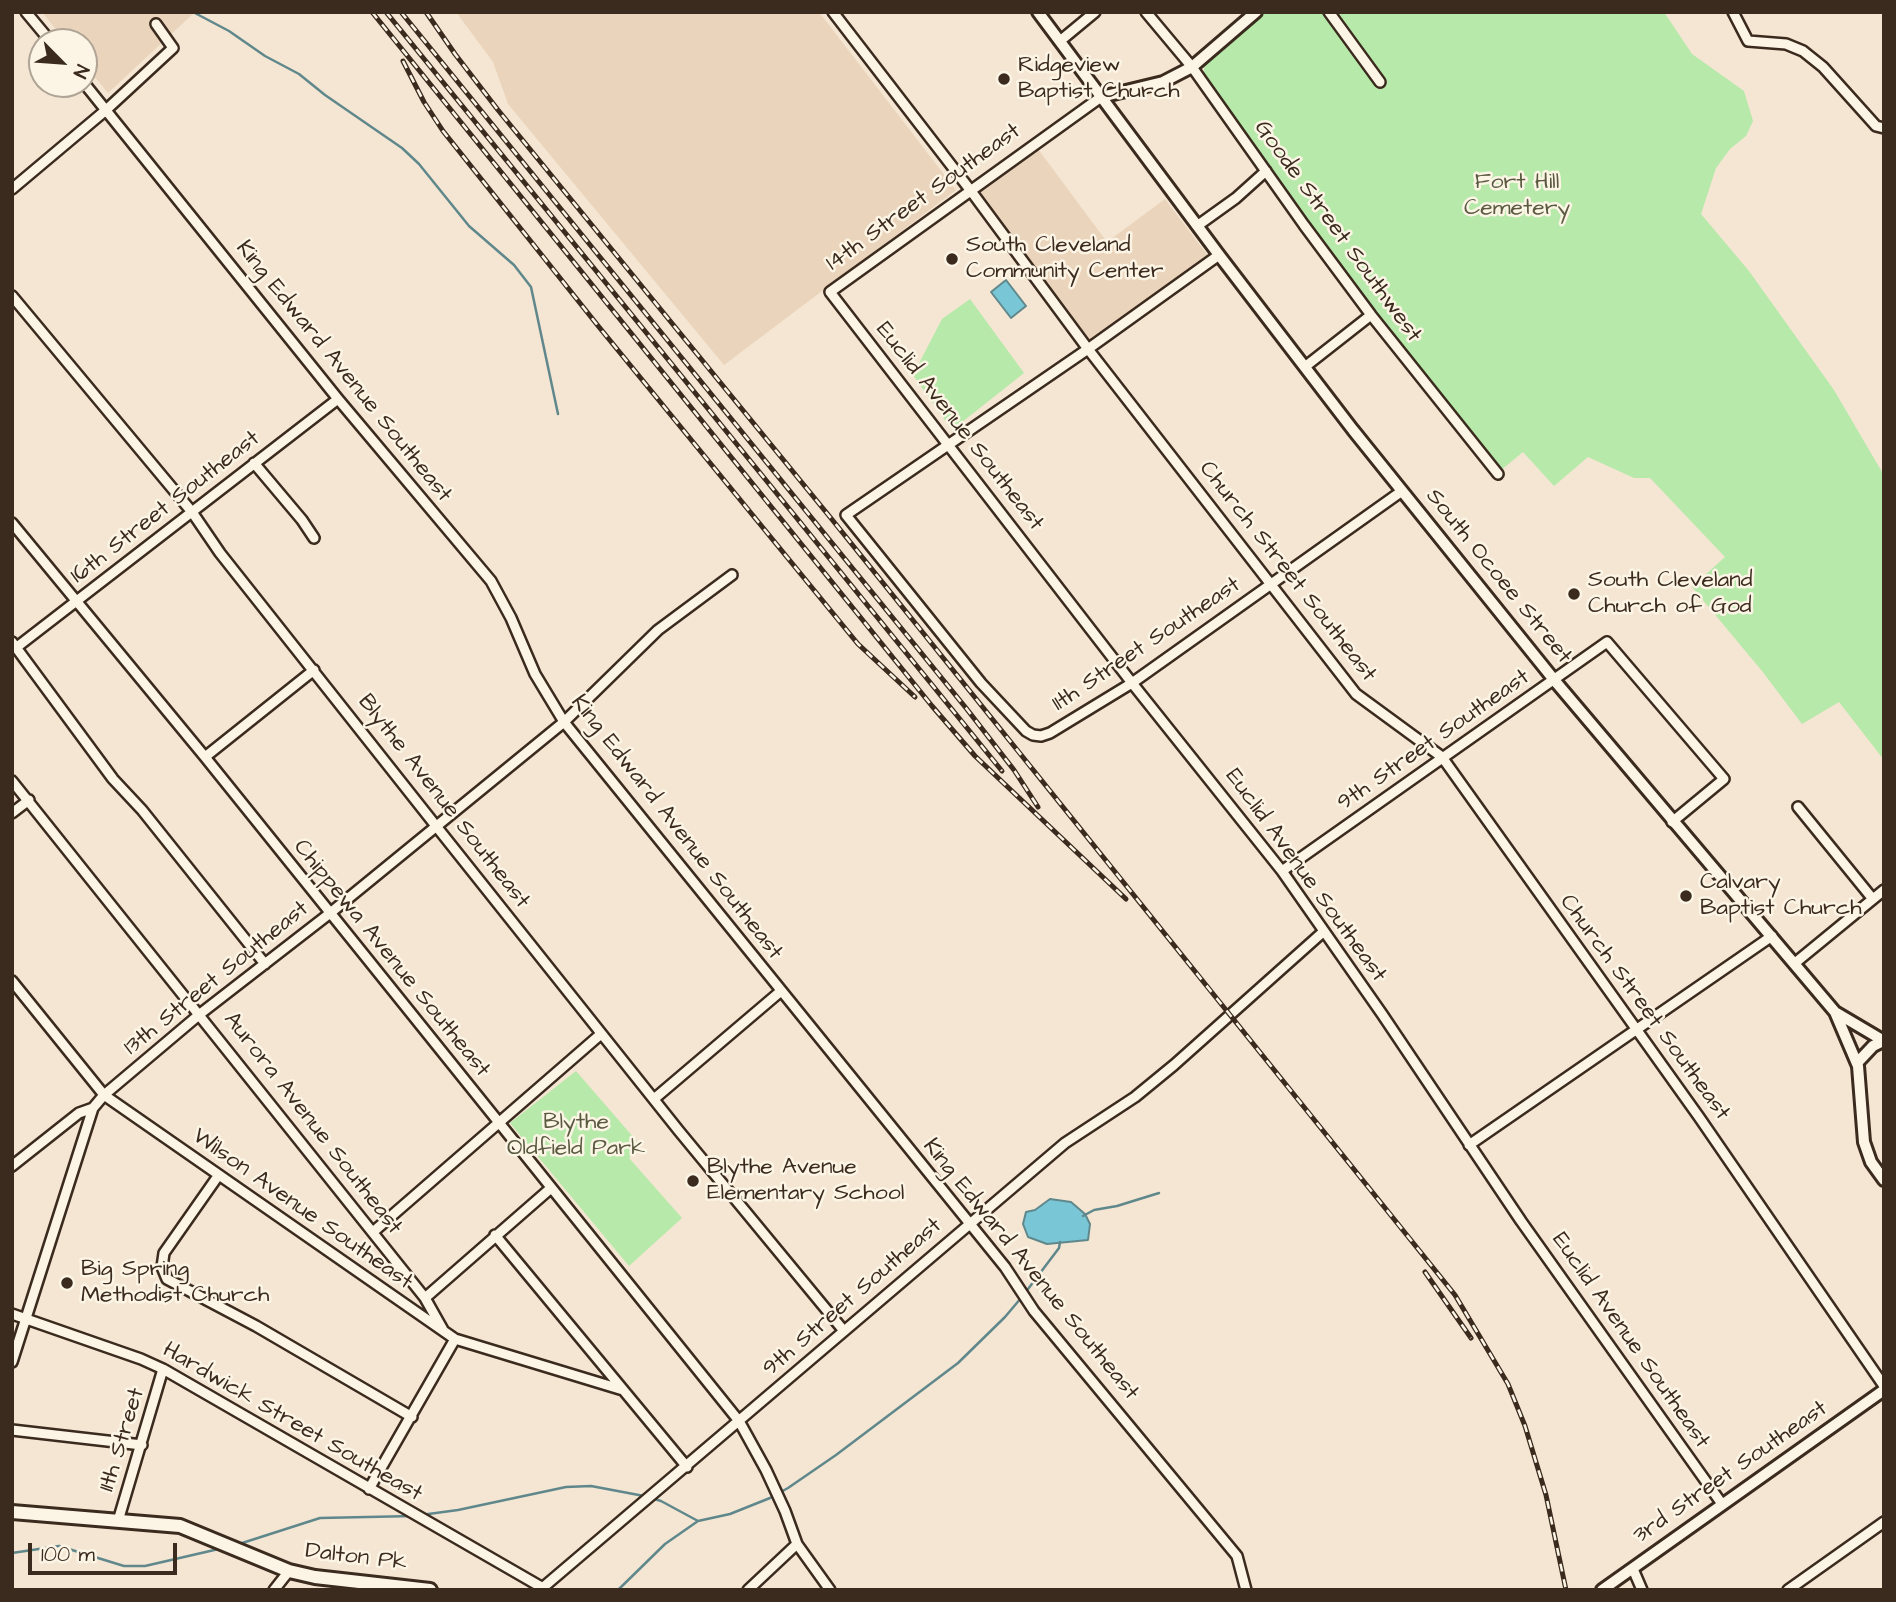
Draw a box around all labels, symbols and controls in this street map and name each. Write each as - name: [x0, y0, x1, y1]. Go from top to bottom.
- north arrow: [28, 28, 98, 98]
- place label: Ridgeview Baptist Church: [1018, 52, 1180, 106]
- text: N: [66, 60, 95, 82]
- marker: Ridgeview Baptist Church: [996, 71, 1012, 87]
- street label: Goode Street Southwest: [1247, 116, 1427, 348]
- street label: 14th Street Southeast: [821, 118, 1027, 278]
- park label: Fort Hill Cemetery: [1464, 169, 1570, 223]
- place label: South Cleveland Community Center: [966, 232, 1163, 286]
- street label: King Edward Avenue Southeast: [229, 236, 457, 508]
- marker: South Cleveland Community Center: [944, 251, 960, 267]
- street label: Euclid Avenue Southeast: [869, 317, 1049, 537]
- street label: 16th Street Southeast: [66, 426, 266, 590]
- street label: Church Street Southeast: [1192, 456, 1382, 688]
- street label: South Ocoee Street: [1419, 484, 1577, 670]
- place label: South Cleveland Church of God: [1588, 567, 1753, 621]
- street label: 11th Street Southeast: [1048, 572, 1246, 718]
- marker: South Cleveland Church of God: [1566, 586, 1582, 602]
- street label: 9th Street Southeast: [1333, 664, 1535, 818]
- street label: Blythe Avenue Southeast: [351, 690, 535, 914]
- street label: King Edward Avenue Southeast: [564, 690, 788, 966]
- street label: Euclid Avenue Southeast: [1218, 764, 1392, 988]
- street label: Chippewa Avenue Southeast: [287, 835, 495, 1083]
- place label: Calvary Baptist Church: [1700, 869, 1862, 923]
- marker: Calvary Baptist Church: [1678, 888, 1694, 904]
- street label: Church Street Southeast: [1553, 890, 1735, 1126]
- street label: 13th Street Southeast: [119, 896, 315, 1062]
- street label: Aurora Avenue Southeast: [217, 1007, 407, 1241]
- park label: Blythe Oldfield Park: [507, 1109, 645, 1163]
- street label: Wilson Avenue Southeast: [186, 1123, 418, 1297]
- street label: King Edward Avenue Southeast: [916, 1134, 1144, 1406]
- place label: Blythe Avenue Elementary School: [707, 1154, 904, 1208]
- marker: Blythe Avenue Elementary School: [685, 1173, 701, 1189]
- street label: 9th Street Southeast: [758, 1213, 948, 1383]
- street label: Euclid Avenue Southeast: [1545, 1228, 1715, 1454]
- place label: Big Spring Methodist Church: [81, 1256, 269, 1310]
- marker: Big Spring Methodist Church: [59, 1275, 75, 1291]
- street label: Hardwick Street Southeast: [157, 1337, 427, 1509]
- street label: 11th Street: [94, 1385, 152, 1495]
- street label: 3rd Street Southeast: [1629, 1396, 1833, 1550]
- scale bar: [32, 1528, 180, 1572]
- street label: Dalton Pk: [304, 1538, 408, 1578]
- text: 100 m: [41, 1540, 95, 1569]

